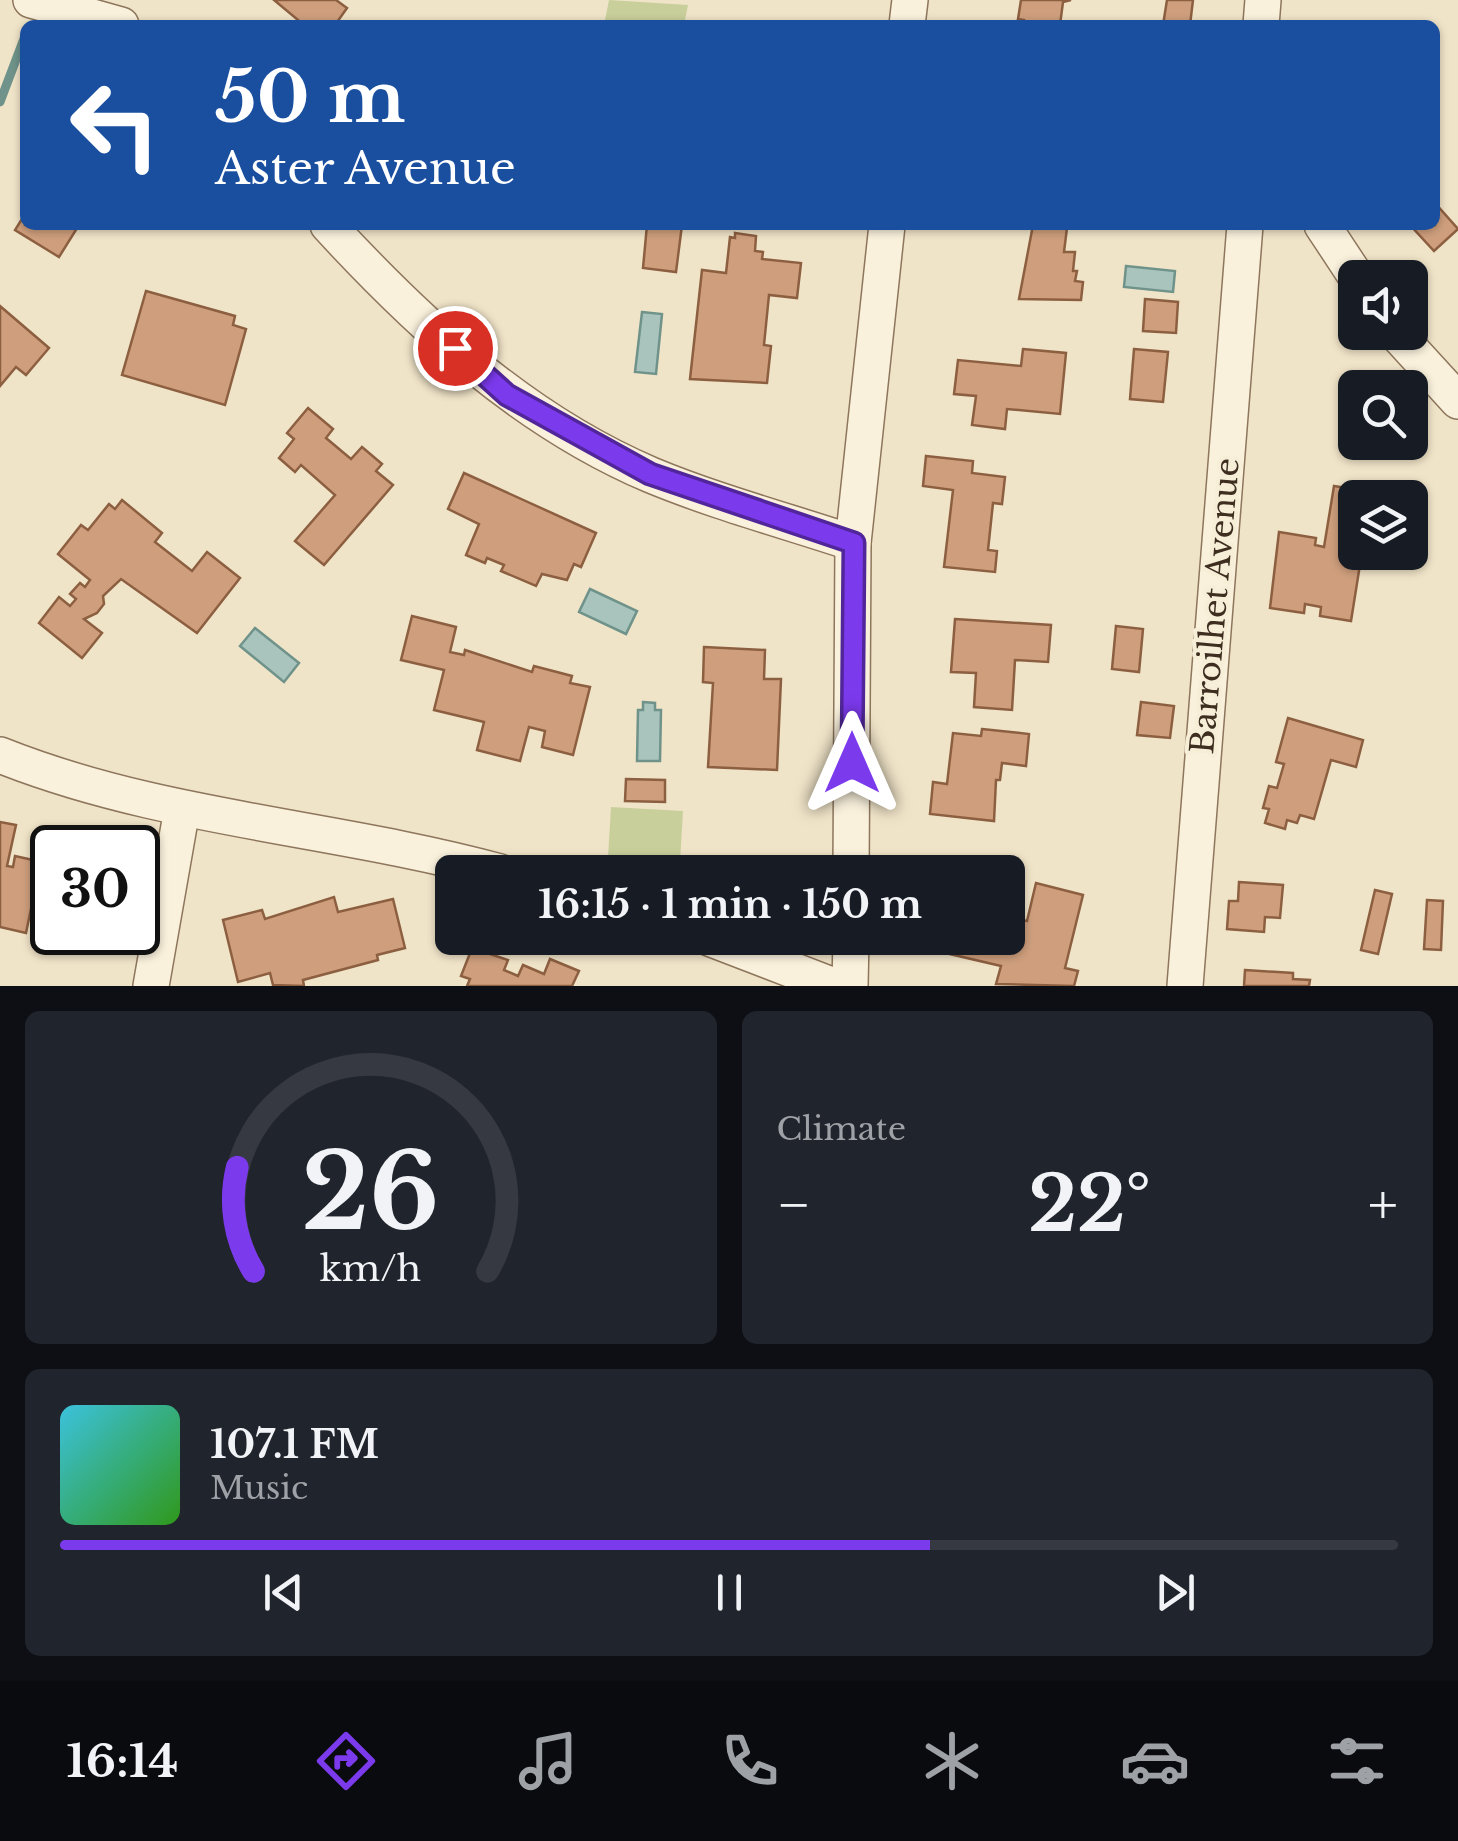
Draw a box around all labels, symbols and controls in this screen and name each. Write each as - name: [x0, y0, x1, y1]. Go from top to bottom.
- text: 50 m: [215, 54, 406, 141]
- icon: left: [50, 60, 180, 190]
- text: Aster Avenue: [215, 140, 516, 196]
- map controls: [1338, 260, 1428, 570]
- button: sound: [1338, 260, 1428, 350]
- pin: [413, 306, 498, 391]
- icon: arrive: [428, 321, 483, 376]
- button: search: [1338, 370, 1428, 460]
- street label: Barroilhet Avenue: [1182, 456, 1248, 756]
- button: layers: [1338, 480, 1428, 570]
- position arrow: [800, 711, 904, 815]
- speed limit sign: 30: [30, 825, 160, 955]
- text: 16:15 · 1 min · 150 m: [538, 881, 922, 928]
- text: Climate: [777, 1109, 906, 1149]
- text: 26: [302, 1128, 440, 1257]
- text: 22°: [1028, 1158, 1151, 1251]
- text: −: [777, 1171, 811, 1239]
- text: +: [1368, 1171, 1398, 1239]
- text: km/h: [320, 1246, 421, 1291]
- text: 107.1 FM: [210, 1421, 379, 1468]
- text: Music: [210, 1468, 308, 1508]
- icon: previous: [256, 1565, 311, 1620]
- icon: pause: [702, 1565, 757, 1620]
- icon: next: [1148, 1565, 1203, 1620]
- icon: directions: [311, 1726, 381, 1796]
- icon: music: [513, 1726, 583, 1796]
- icon: phone: [715, 1726, 785, 1796]
- icon: climate: [917, 1726, 987, 1796]
- icon: car: [1120, 1726, 1190, 1796]
- icon: filters: [1322, 1726, 1392, 1796]
- text: 16:14: [66, 1733, 178, 1789]

